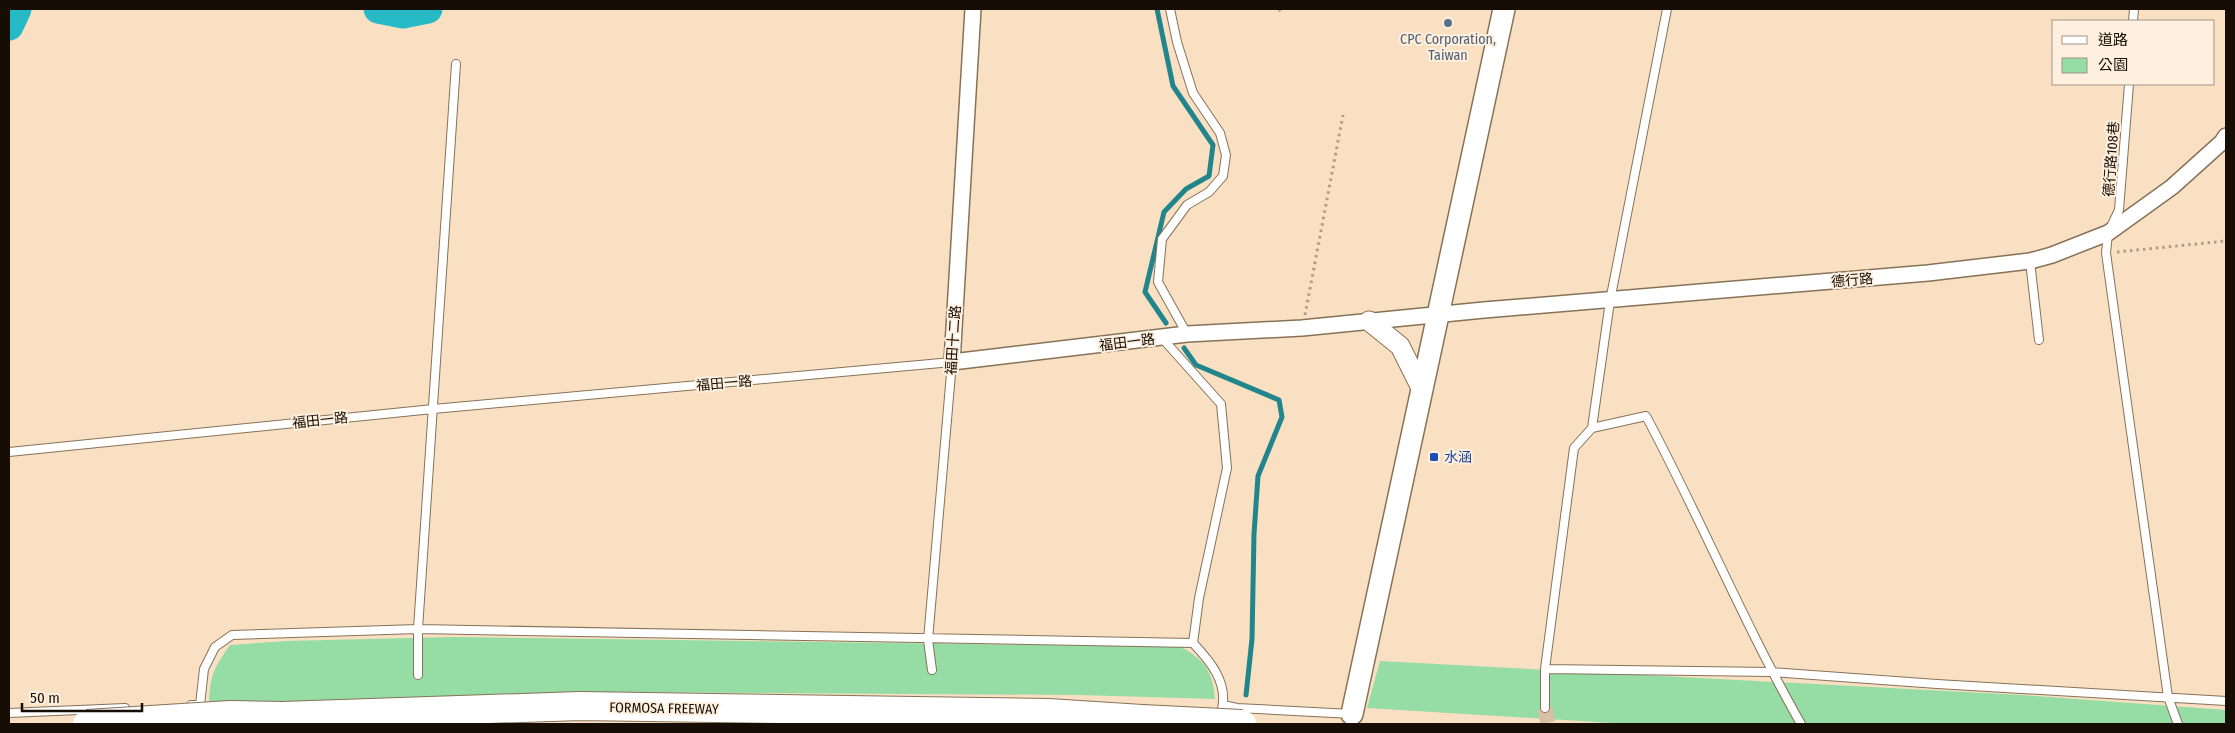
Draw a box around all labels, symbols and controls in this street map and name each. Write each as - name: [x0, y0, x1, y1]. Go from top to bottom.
- marker: CPC Corporation, Taiwan: [1442, 17, 1454, 29]
- legend: [2052, 20, 2215, 85]
- place label: CPC Corporation, Taiwan: [1400, 31, 1496, 64]
- text: 道路: [2098, 31, 2128, 49]
- text: 公園: [2098, 56, 2128, 74]
- street label: 德行路108巷: [2100, 121, 2123, 197]
- street label: 德行路: [1830, 270, 1874, 291]
- street label: 福田十二路: [943, 305, 964, 376]
- street label: 福田一路: [1098, 331, 1156, 354]
- street label: 福田一路: [695, 373, 753, 394]
- street label: 福田一路: [291, 409, 349, 432]
- place label: 水涵: [1444, 449, 1472, 466]
- marker: 水涵: [1428, 451, 1440, 463]
- scale bar: [22, 680, 142, 712]
- text: 50 m: [30, 689, 60, 707]
- street label: FORMOSA FREEWAY: [609, 699, 719, 718]

